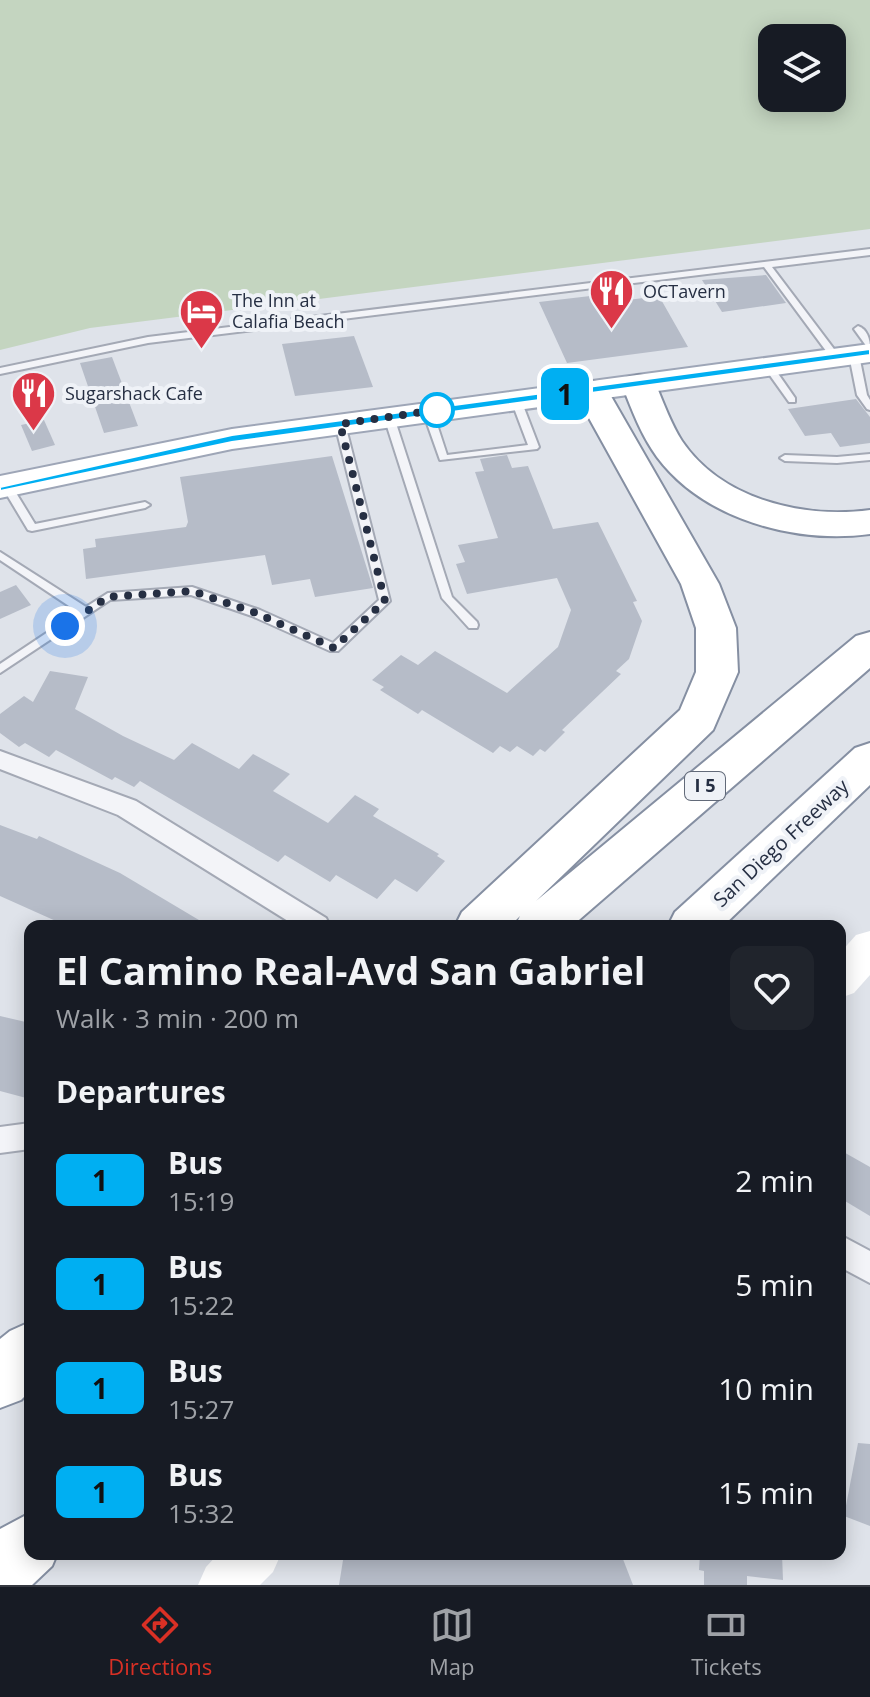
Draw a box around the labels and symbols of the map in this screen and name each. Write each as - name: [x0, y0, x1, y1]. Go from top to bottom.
- restaurant icon: OCTavern: [588, 268, 636, 331]
- place label: OCTavern: [643, 279, 726, 303]
- hotel icon: The Inn at Calafia Beach: [177, 287, 225, 350]
- place label: The Inn at Calafia Beach: [232, 288, 345, 333]
- line badge: 1: [539, 368, 591, 420]
- restaurant icon: Sugarshack Cafe: [10, 370, 58, 433]
- place label: Sugarshack Cafe: [65, 381, 203, 405]
- unlabelled marker: [420, 393, 454, 427]
- your location: [45, 606, 85, 646]
- road number: I 5: [685, 772, 725, 800]
- street label: San Diego Freeway: [707, 772, 855, 913]

